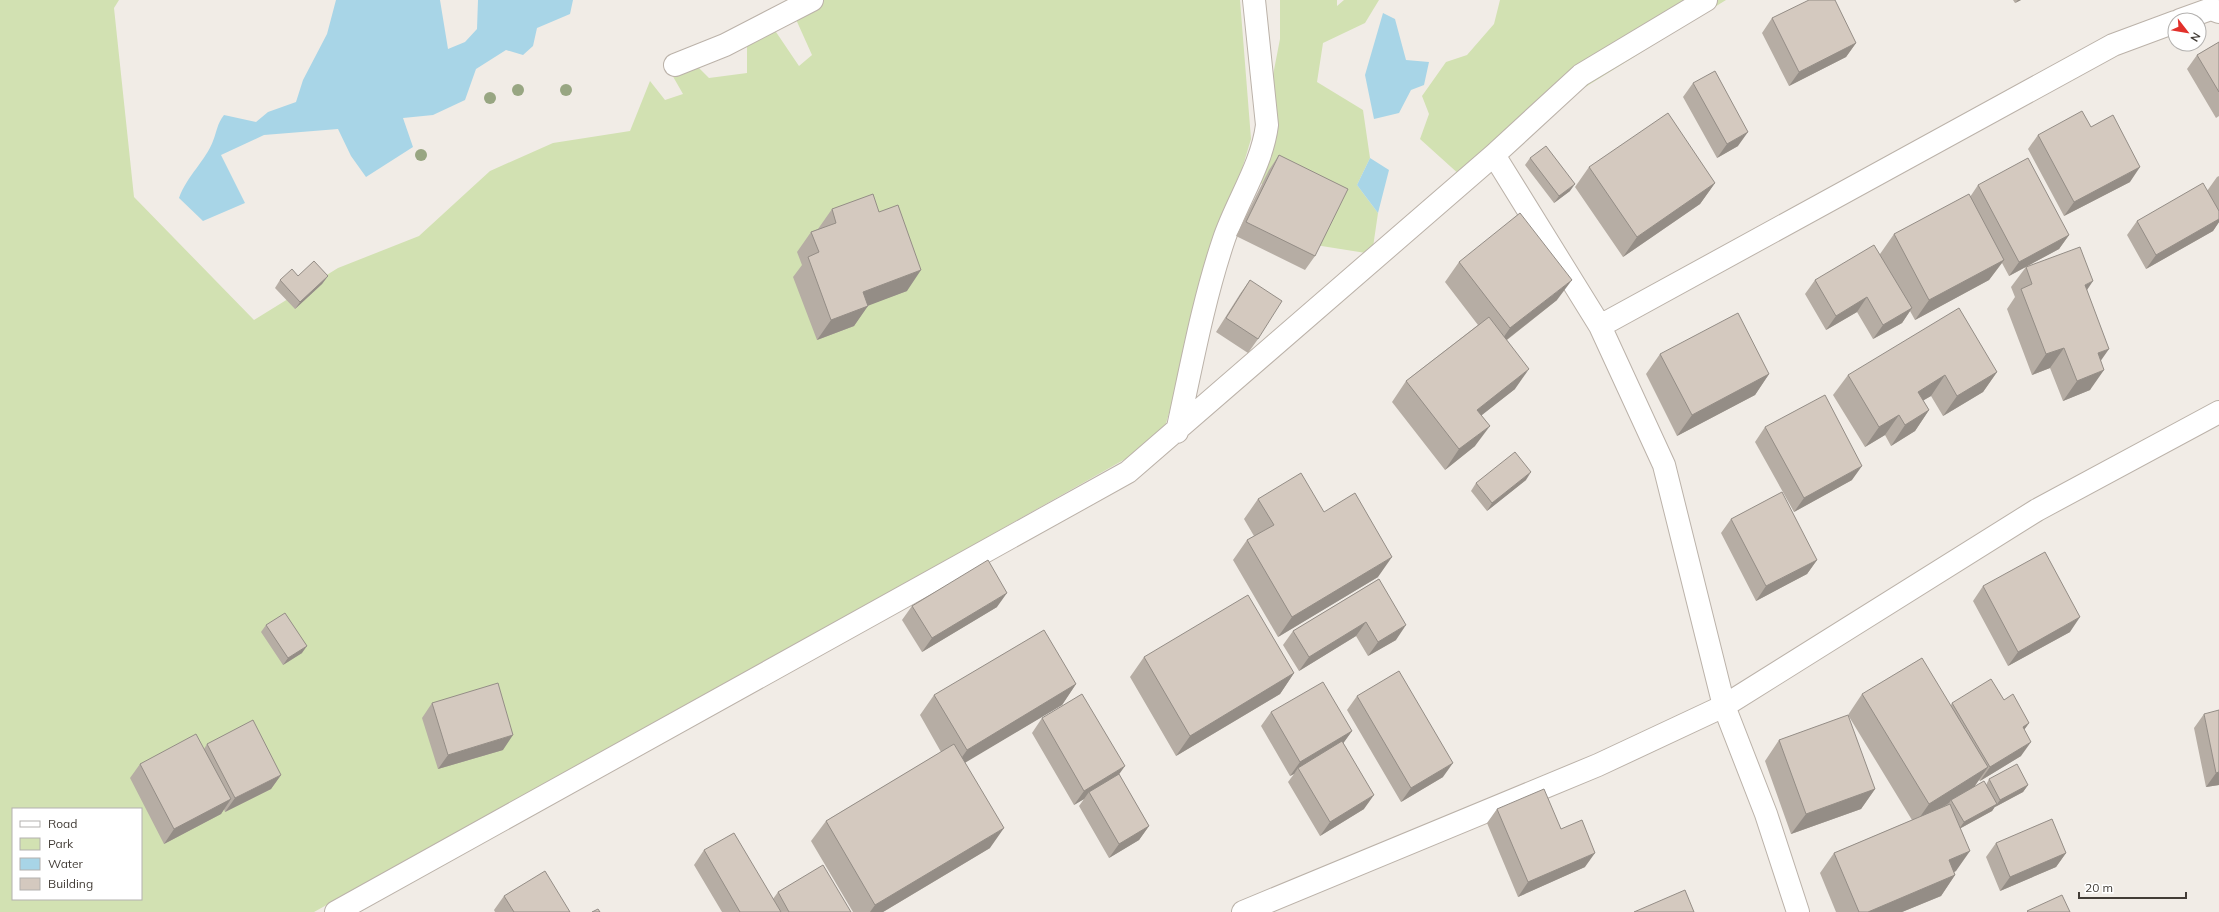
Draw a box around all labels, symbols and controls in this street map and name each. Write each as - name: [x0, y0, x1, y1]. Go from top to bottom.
- north arrow: [2167, 12, 2207, 52]
- text: N: [2187, 30, 2204, 44]
- legend: [12, 808, 142, 900]
- text: Road: [48, 816, 77, 831]
- text: Park: [48, 836, 74, 851]
- text: Water: [48, 856, 84, 871]
- scale bar: [2079, 874, 2186, 900]
- text: Building: [48, 876, 93, 891]
- text: 20 m: [2085, 880, 2113, 895]

